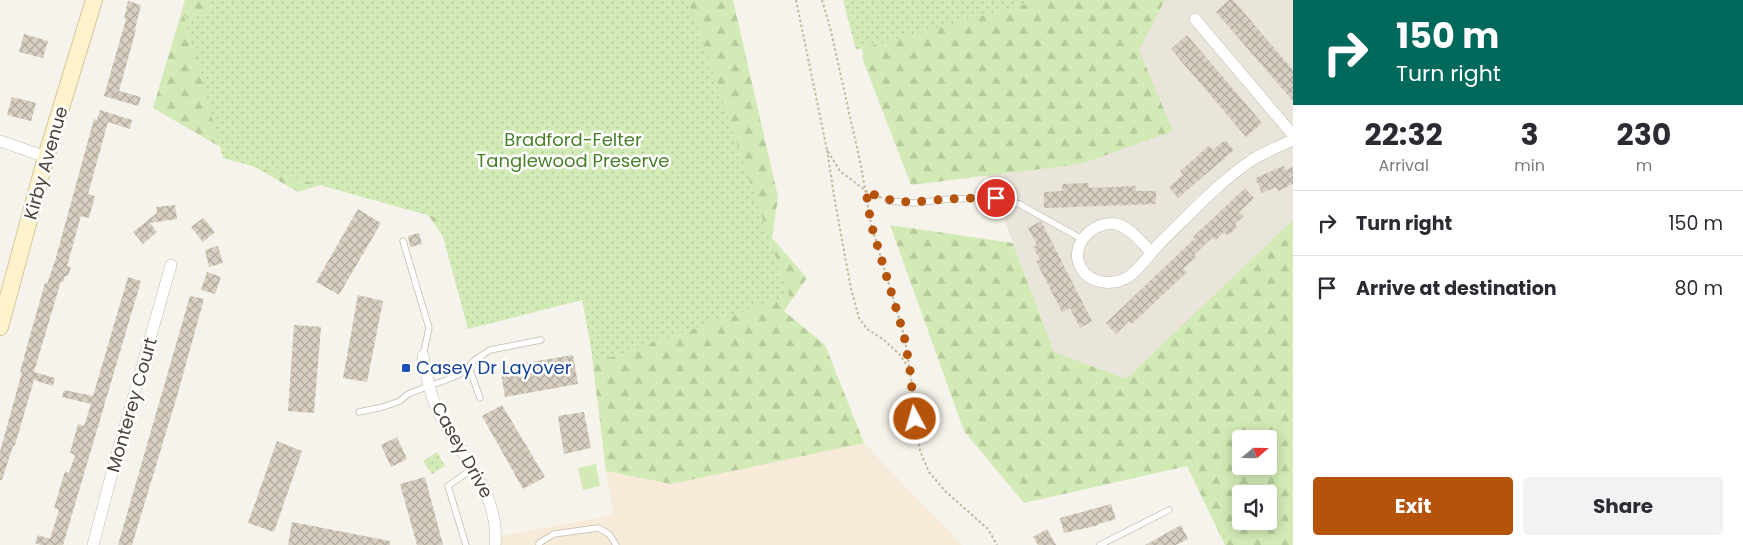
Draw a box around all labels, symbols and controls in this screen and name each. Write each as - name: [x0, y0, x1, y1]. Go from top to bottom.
- text: 150 m: [1396, 11, 1499, 60]
- icon: right: [1313, 20, 1378, 85]
- text: Turn right: [1396, 58, 1501, 89]
- street label: Kirby Avenue: [17, 103, 74, 222]
- text: 22:32: [1365, 113, 1443, 156]
- text: 3: [1521, 113, 1539, 156]
- text: 230: [1617, 113, 1671, 156]
- park label: Bradford-Felter Tanglewood Preserve: [477, 127, 669, 173]
- text: Arrival: [1378, 154, 1429, 177]
- text: min: [1514, 154, 1545, 177]
- text: m: [1636, 154, 1652, 177]
- pin: [975, 177, 1017, 219]
- icon: arrive: [982, 184, 1010, 212]
- icon: right: [1313, 209, 1341, 237]
- text: Turn right: [1356, 210, 1452, 237]
- text: 150 m: [1668, 210, 1723, 237]
- icon: arrive: [1313, 274, 1341, 302]
- text: Arrive at destination: [1356, 275, 1557, 302]
- text: 80 m: [1674, 275, 1723, 302]
- street label: Monterey Court: [100, 334, 163, 475]
- place label: Casey Dr Layover: [416, 355, 572, 380]
- marker: Casey Dr Layover: [400, 362, 412, 374]
- position arrow: [888, 392, 940, 444]
- street label: Casey Drive: [426, 397, 499, 502]
- north arrow: [1232, 430, 1278, 475]
- map controls: [1232, 430, 1277, 530]
- button: Exit: [1313, 477, 1513, 535]
- button: Share: [1523, 477, 1723, 535]
- button: sound: [1232, 485, 1277, 530]

